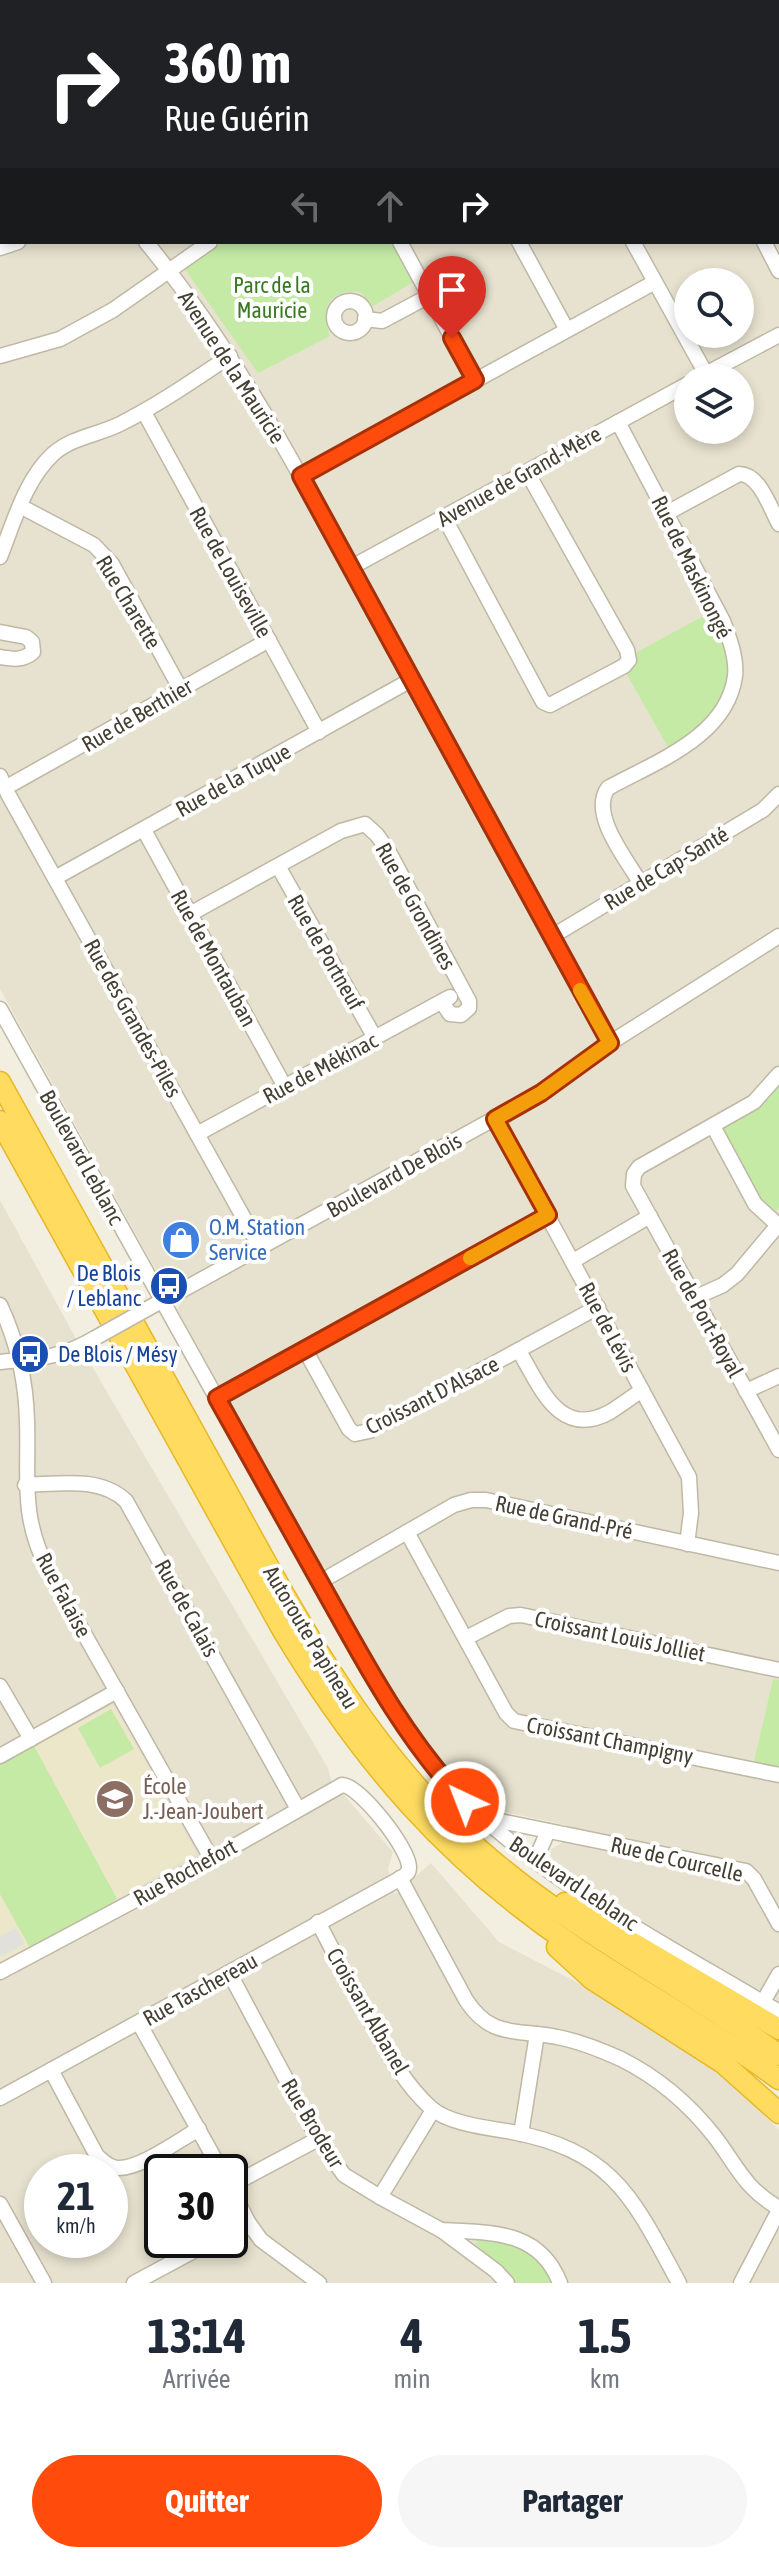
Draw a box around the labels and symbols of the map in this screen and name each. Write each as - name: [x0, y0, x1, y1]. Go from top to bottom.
- pin: [418, 256, 486, 338]
- park label: Parc de la Mauricie: [233, 272, 311, 323]
- street label: Avenue de la Mauricie: [173, 286, 291, 448]
- street label: Avenue de Grand-Mère: [433, 420, 605, 532]
- street label: Rue de Maskinongé: [646, 491, 738, 643]
- street label: Rue de Louiseville: [184, 502, 278, 642]
- street label: Rue Charette: [91, 551, 167, 653]
- street label: Rue de Berthier: [77, 673, 197, 757]
- street label: Rue de la Tuque: [171, 738, 295, 822]
- street label: Rue de Cap-Santé: [599, 821, 733, 915]
- street label: Rue de Grondines: [370, 838, 462, 974]
- street label: Rue de Montauban: [166, 885, 262, 1031]
- street label: Rue de Portneuf: [283, 890, 369, 1014]
- street label: Rue des Grandes-Piles: [79, 934, 187, 1102]
- street label: Rue de Mékinac: [258, 1027, 382, 1109]
- street label: Boulevard Leblanc: [34, 1085, 130, 1229]
- street label: Boulevard De Blois: [322, 1127, 466, 1223]
- place label: O.M. Station Service: [209, 1214, 305, 1265]
- shop icon: O.M. Station Service: [160, 1219, 202, 1261]
- street label: Rue de Port-Royal: [657, 1244, 749, 1382]
- place label: De Blois / Leblanc: [67, 1260, 142, 1311]
- bus stop icon: De Blois / Leblanc: [148, 1265, 190, 1307]
- street label: Rue de Lévis: [573, 1278, 643, 1377]
- bus stop icon: De Blois / Mésy: [9, 1333, 51, 1375]
- place label: De Blois / Mésy: [58, 1341, 178, 1367]
- street label: Croissant D'Alsace: [361, 1350, 503, 1440]
- street label: Rue de Grand-Pré: [493, 1490, 635, 1544]
- street label: Rue Falaise: [31, 1548, 97, 1642]
- street label: Rue de Calais: [150, 1555, 224, 1661]
- street label: Autoroute Papineau: [258, 1561, 364, 1713]
- street label: Croissant Louis Jolliet: [533, 1605, 707, 1667]
- street label: Croissant Champigny: [525, 1711, 695, 1769]
- position arrow: [423, 1760, 507, 1844]
- place label: École J.-Jean-Joubert: [143, 1773, 263, 1824]
- school or university icon: École J.-Jean-Joubert: [94, 1778, 136, 1820]
- street label: Boulevard Leblanc: [505, 1830, 644, 1936]
- street label: Rue de Courcelle: [608, 1831, 746, 1887]
- street label: Rue Rochefort: [129, 1833, 241, 1911]
- street label: Croissant Albanel: [321, 1943, 415, 2079]
- street label: Rue Taschereau: [138, 1947, 262, 2031]
- street label: Rue Brodeur: [276, 2074, 350, 2173]
- speed limit sign: 30: [144, 2154, 248, 2258]

